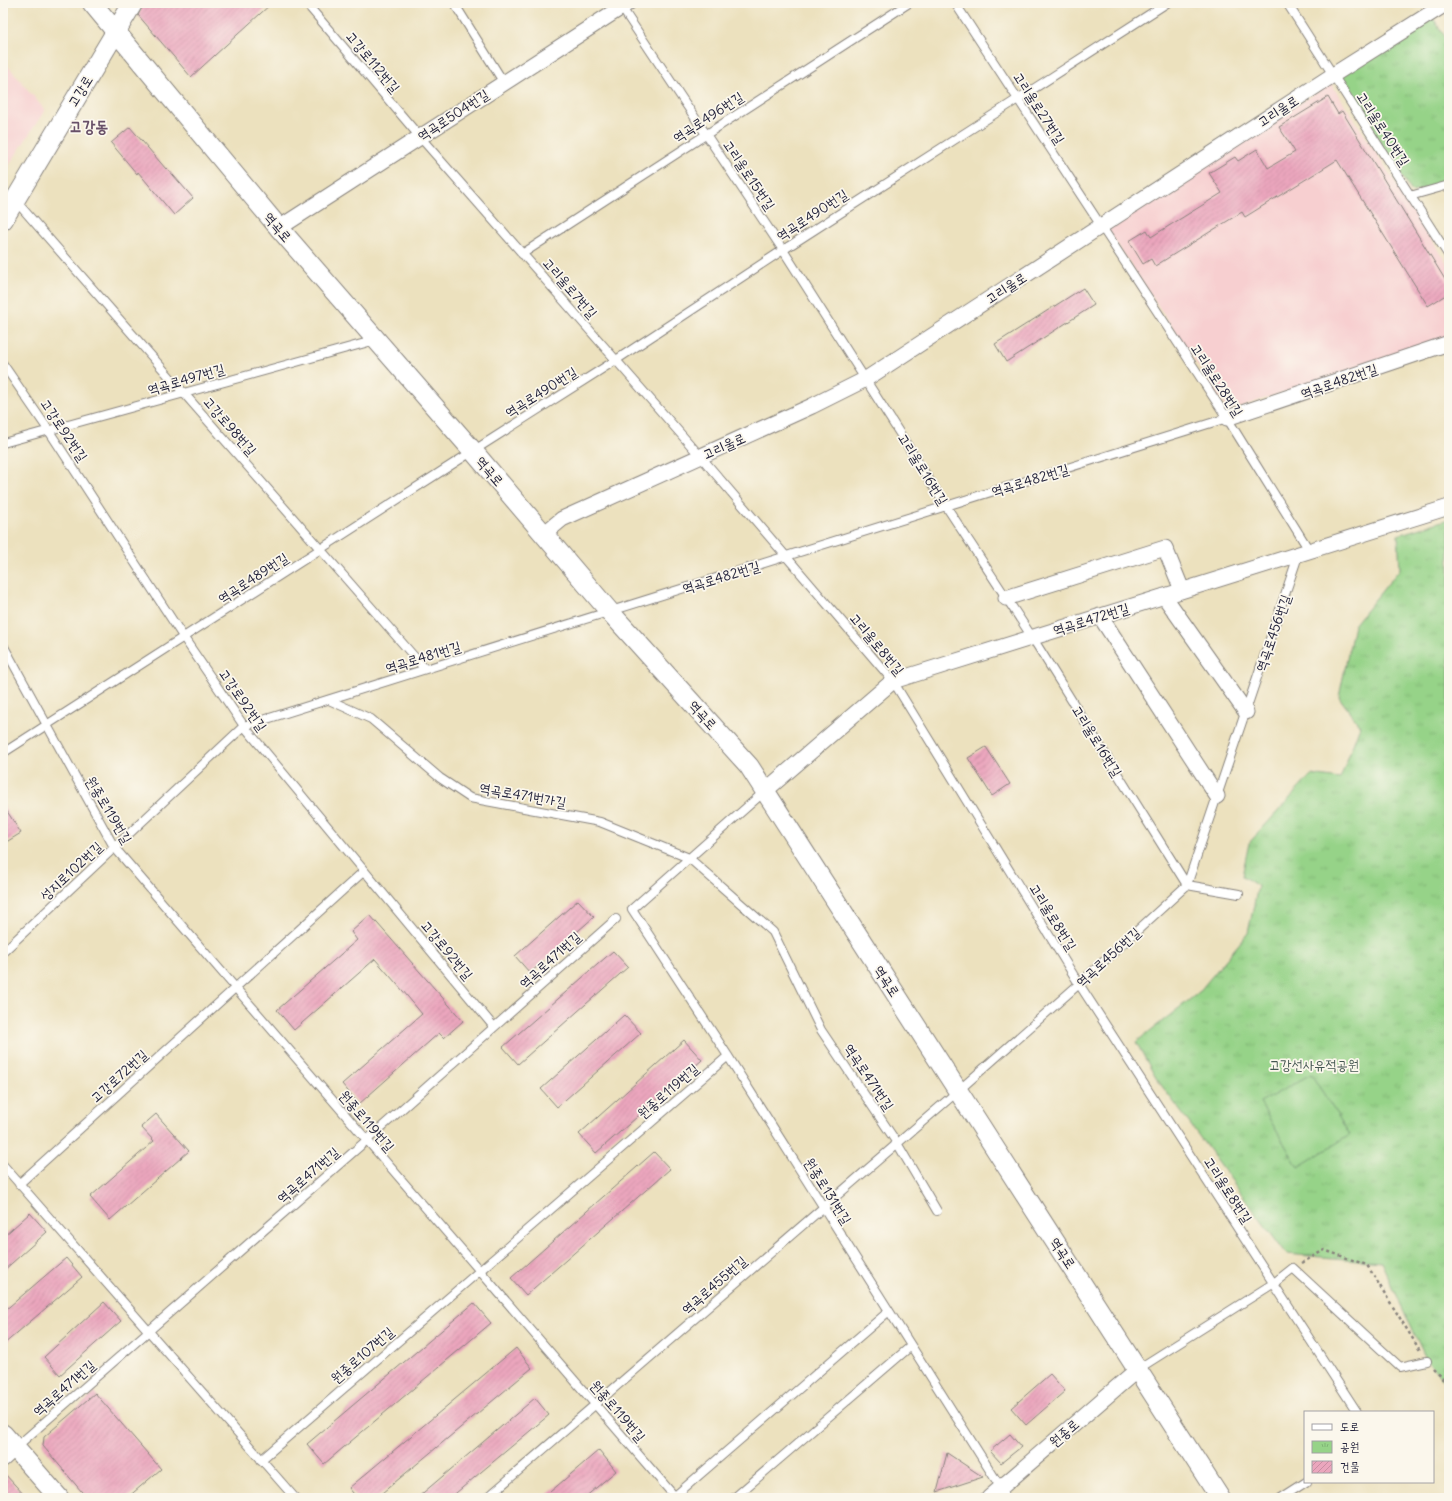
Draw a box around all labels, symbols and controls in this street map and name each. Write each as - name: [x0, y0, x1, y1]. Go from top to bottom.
- street label: 고강로112번길: [342, 27, 405, 97]
- street label: 고리울로27번길: [1009, 69, 1069, 148]
- street label: 고강로: [64, 72, 96, 110]
- street label: 역곡로504번길: [414, 85, 493, 145]
- street label: 역곡로496번길: [669, 87, 747, 146]
- street label: 고리울로40번길: [1352, 88, 1414, 170]
- street label: 고리울로: [1254, 91, 1302, 131]
- district label: 고강동: [70, 116, 108, 136]
- street label: 고리울로15번길: [719, 136, 780, 214]
- street label: 역곡로490번길: [773, 185, 852, 245]
- street label: 역곡로: [260, 208, 296, 246]
- street label: 고리울로7번길: [539, 254, 602, 323]
- street label: 고리울로: [982, 268, 1030, 308]
- street label: 고리울로28번길: [1187, 340, 1248, 420]
- street label: 역곡로497번길: [145, 359, 227, 399]
- street label: 역곡로482번길: [1298, 359, 1381, 403]
- street label: 역곡로490번길: [502, 362, 581, 421]
- street label: 고강로98번길: [199, 393, 261, 460]
- street label: 고강로92번길: [36, 395, 92, 466]
- street label: 고리울로: [700, 429, 748, 463]
- street label: 고리울로16번길: [894, 430, 953, 509]
- street label: 역곡로: [472, 452, 508, 490]
- street label: 역곡로482번길: [989, 459, 1072, 500]
- street label: 역곡로489번길: [214, 548, 292, 607]
- street label: 역곡로482번길: [680, 556, 763, 597]
- street label: 역곡로456번길: [1251, 591, 1295, 674]
- street label: 역곡로472번길: [1051, 599, 1132, 639]
- street label: 고리울로8번길: [846, 609, 909, 679]
- street label: 역곡로481번길: [383, 637, 464, 677]
- street label: 고강로92번길: [215, 665, 271, 735]
- street label: 역곡로: [685, 696, 721, 734]
- street label: 고리울로16번길: [1068, 702, 1127, 781]
- street label: 원종로119번길: [82, 773, 137, 848]
- street label: 역곡로471번가길: [478, 778, 569, 812]
- street label: 성지로102번길: [36, 837, 106, 904]
- street label: 고리울로8번길: [1025, 880, 1081, 954]
- street label: 고강로92번길: [417, 917, 478, 984]
- street label: 역곡로456번길: [1072, 923, 1144, 991]
- street label: 역곡로471번길: [515, 927, 585, 992]
- street label: 역곡로: [870, 962, 904, 1000]
- street label: 역곡로471번길: [840, 1040, 898, 1114]
- street label: 고강로72번길: [87, 1045, 152, 1106]
- park label: 고강선사유적공원: [1269, 1056, 1359, 1074]
- street label: 원종로119번길: [634, 1059, 703, 1123]
- street label: 원종로119번길: [335, 1087, 399, 1156]
- street label: 역곡로471번길: [273, 1143, 343, 1207]
- street label: 고리울로8번길: [1200, 1153, 1257, 1227]
- street label: 원종로131번길: [800, 1154, 856, 1228]
- street label: 역곡로: [1046, 1234, 1080, 1272]
- street label: 역곡로455번길: [678, 1251, 751, 1318]
- street label: 원종로107번길: [327, 1322, 398, 1387]
- street label: 역곡로471번길: [29, 1356, 99, 1420]
- street label: 원종로119번길: [586, 1377, 650, 1446]
- legend: [1304, 1411, 1434, 1483]
- street label: 원종로: [1045, 1415, 1083, 1451]
- text: 도로: [1340, 1419, 1359, 1434]
- text: 공원: [1340, 1439, 1359, 1454]
- text: 건물: [1340, 1459, 1360, 1474]

